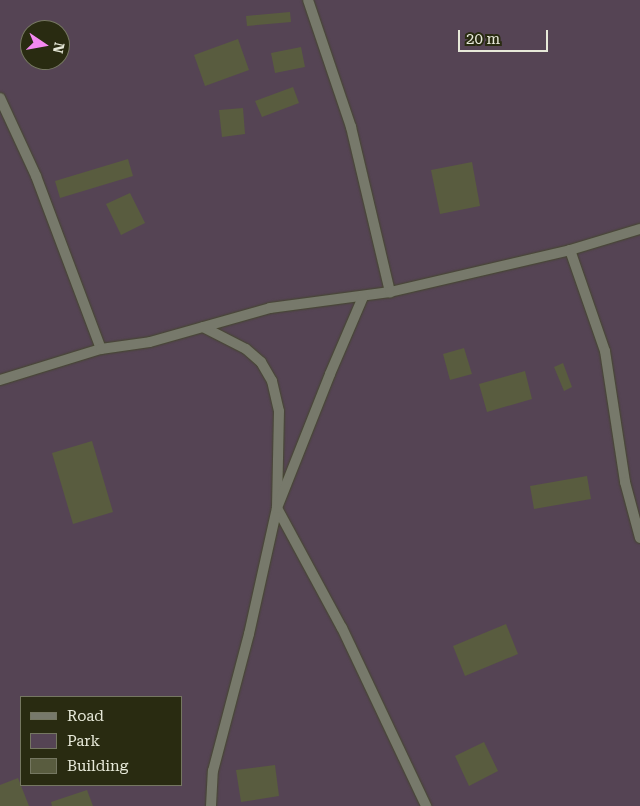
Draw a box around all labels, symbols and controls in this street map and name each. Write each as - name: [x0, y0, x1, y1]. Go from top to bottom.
- north arrow: [20, 20, 70, 70]
- scale bar: [460, 20, 550, 52]
- text: 20 m: [466, 30, 500, 48]
- text: N: [50, 41, 68, 55]
- legend: [20, 696, 182, 786]
- text: Road: [67, 707, 104, 725]
- text: Park: [67, 732, 100, 750]
- text: Building: [67, 757, 128, 775]

